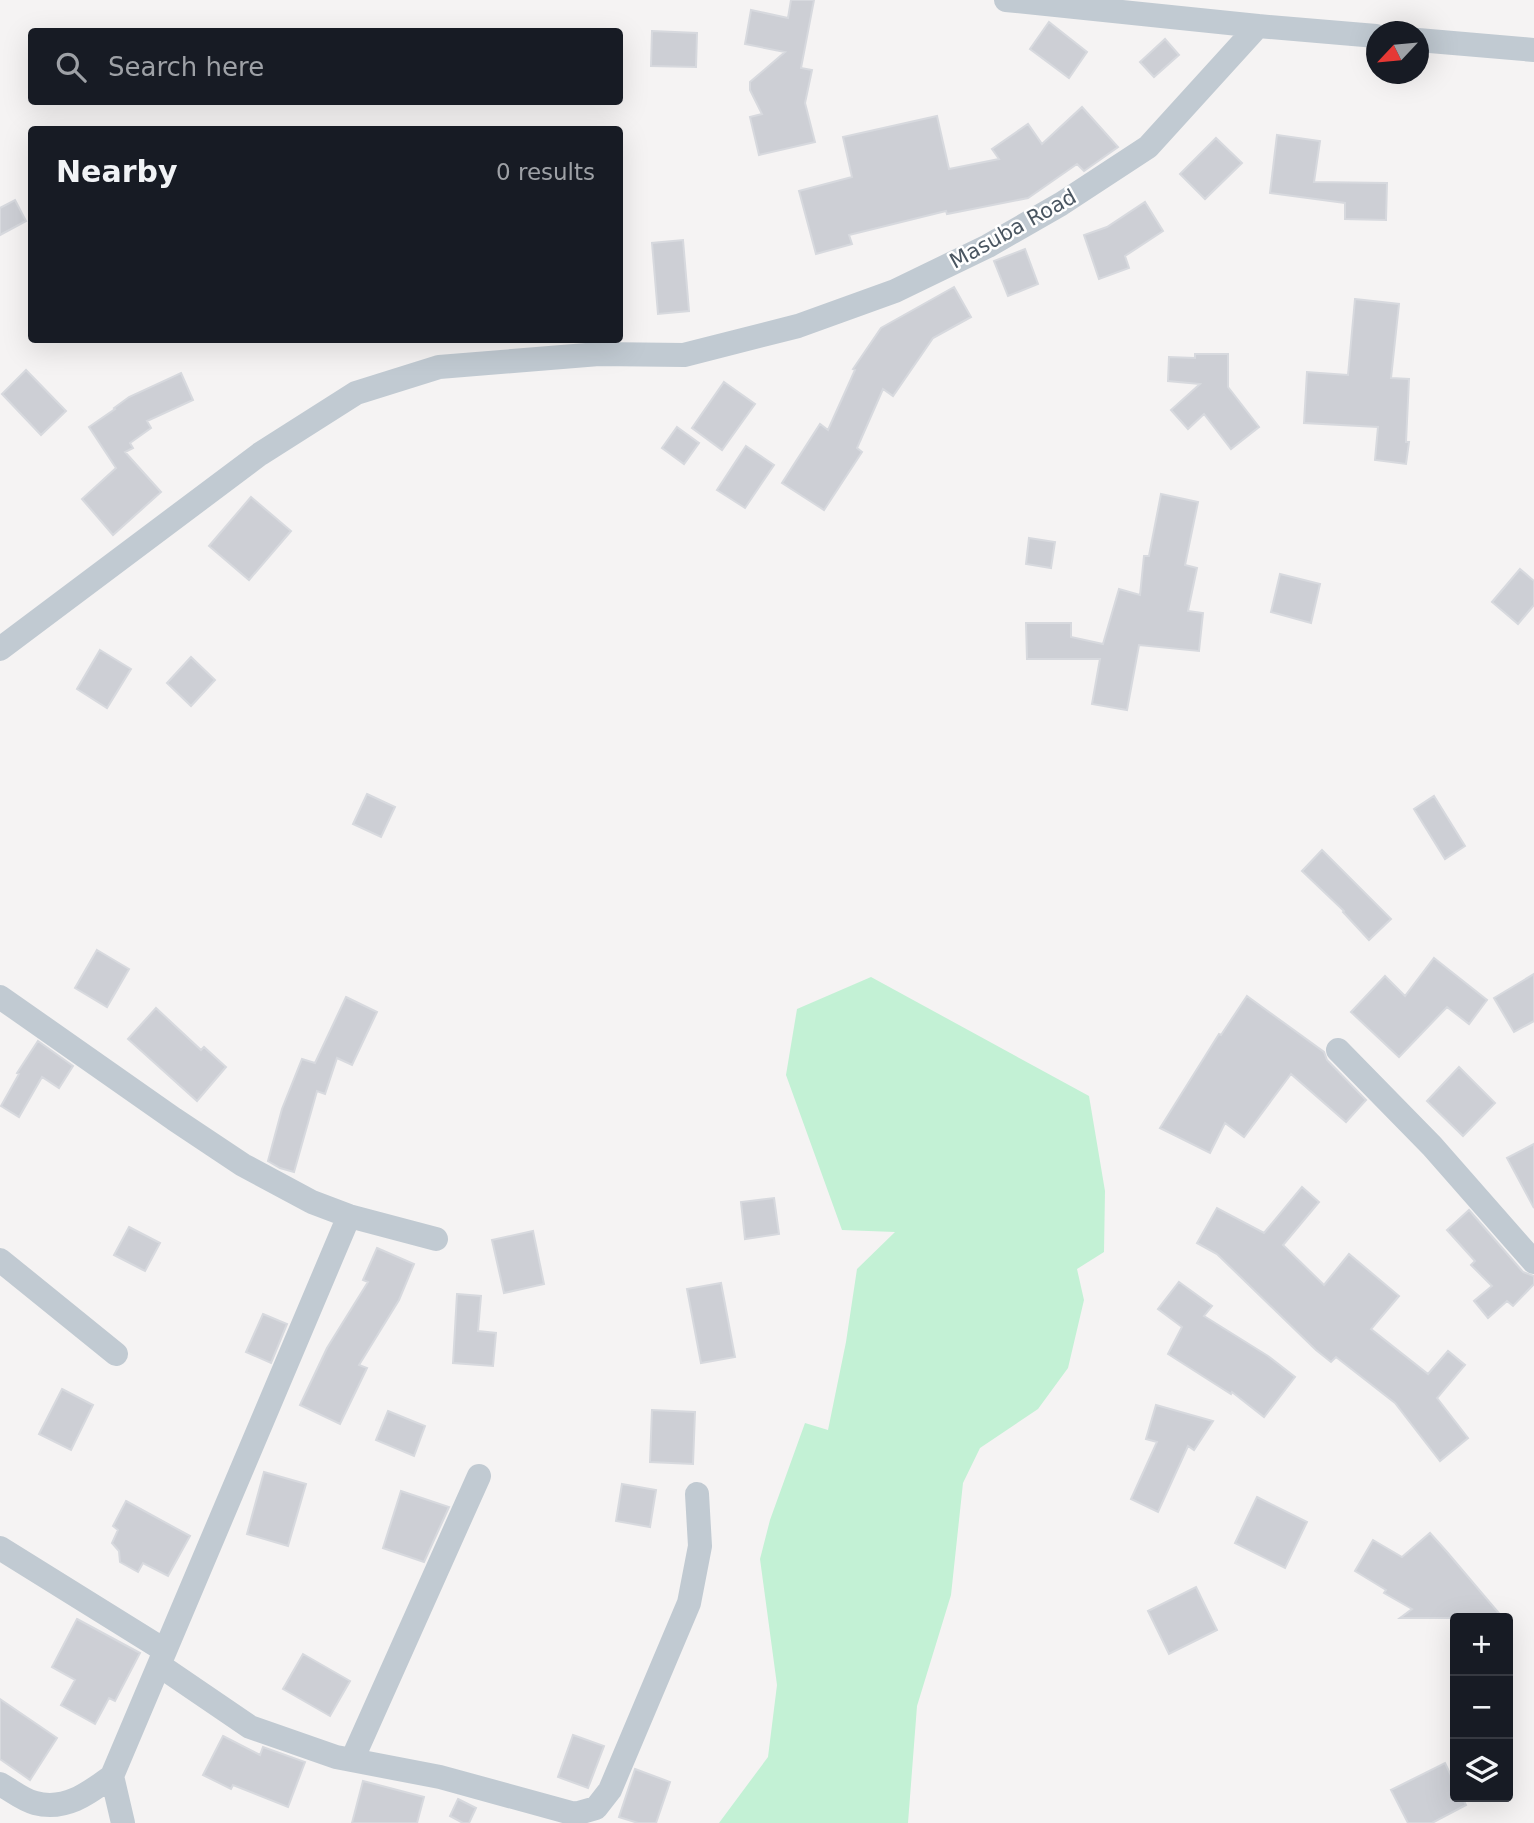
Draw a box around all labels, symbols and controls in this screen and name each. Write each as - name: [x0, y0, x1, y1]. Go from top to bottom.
- north arrow: [1366, 21, 1429, 84]
- search box: [28, 28, 623, 105]
- icon: search: [52, 48, 90, 86]
- text: Search here: [108, 52, 264, 82]
- text: Nearby: [56, 154, 178, 189]
- text: 0 results: [496, 159, 595, 185]
- street label: Masuba Road: [946, 184, 1080, 274]
- map controls: [1450, 1613, 1513, 1802]
- button: +: [1450, 1613, 1513, 1676]
- button: −: [1450, 1676, 1513, 1739]
- button: layers: [1450, 1739, 1513, 1802]

